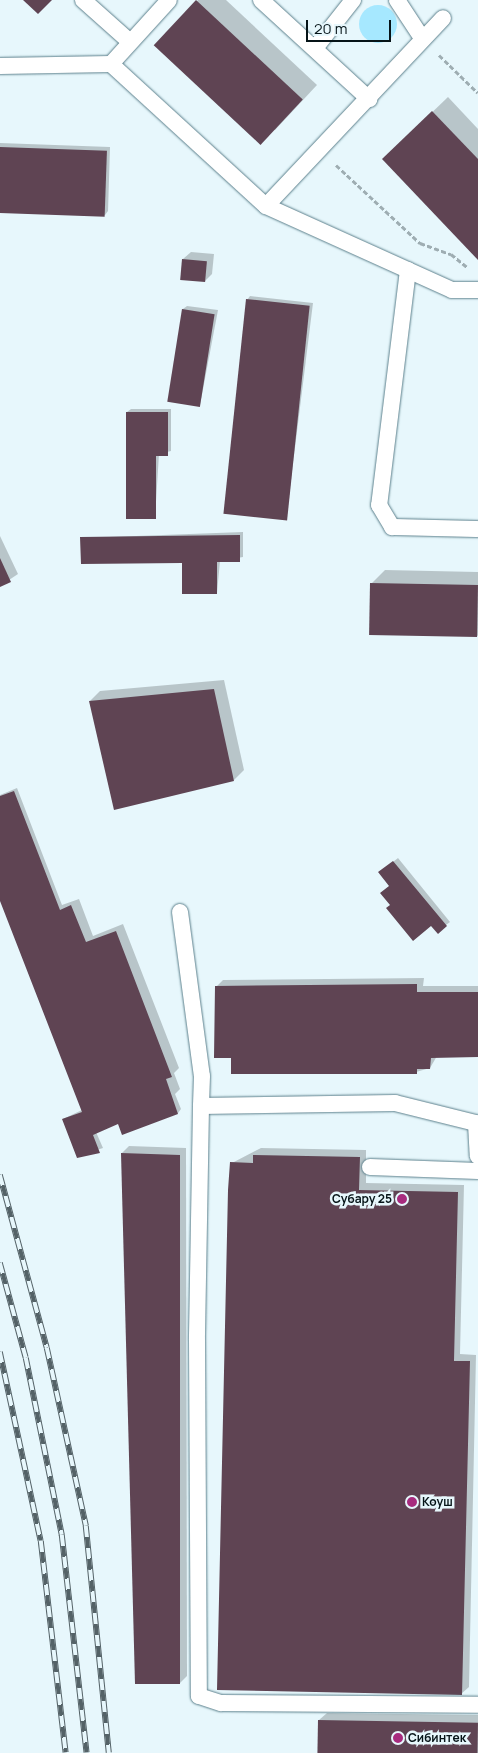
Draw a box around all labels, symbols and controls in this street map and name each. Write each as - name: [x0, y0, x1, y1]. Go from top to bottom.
- scale bar: [308, 10, 393, 42]
- text: 20 m: [314, 18, 347, 39]
- place label: Субару 25: [332, 1192, 392, 1206]
- marker: Субару 25: [396, 1193, 408, 1205]
- place label: Коуш: [422, 1495, 453, 1509]
- marker: Коуш: [406, 1496, 418, 1508]
- place label: Сибинтек: [408, 1731, 466, 1745]
- marker: Сибинтек: [392, 1732, 404, 1744]

